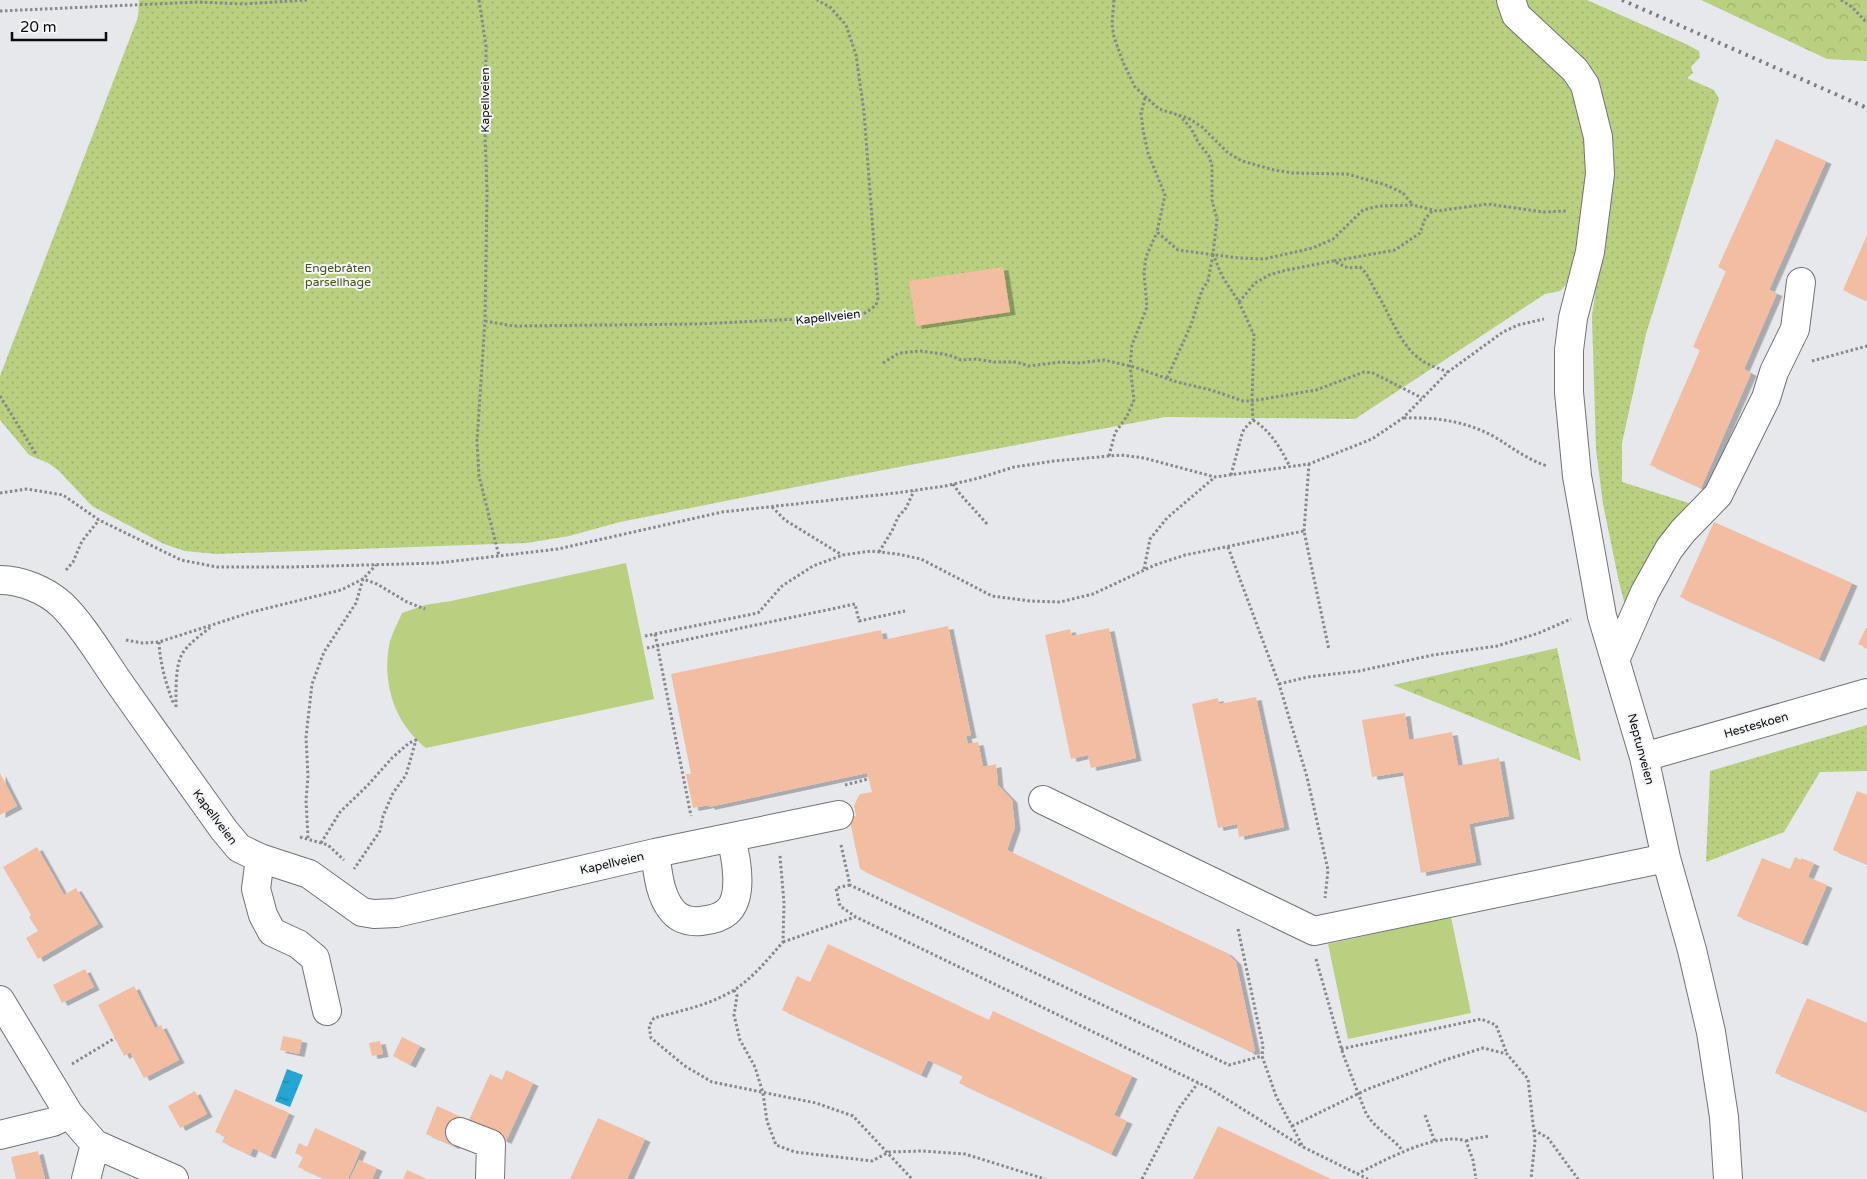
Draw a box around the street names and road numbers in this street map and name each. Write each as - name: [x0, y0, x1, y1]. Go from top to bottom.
- street label: Kapellveien: [478, 67, 492, 133]
- street label: Kapellveien: [795, 307, 861, 327]
- street label: Hesteskoen: [1722, 709, 1790, 741]
- street label: Neptunveien: [1625, 712, 1657, 786]
- street label: Kapellveien: [190, 787, 240, 847]
- street label: Kapellveien: [579, 849, 645, 877]

